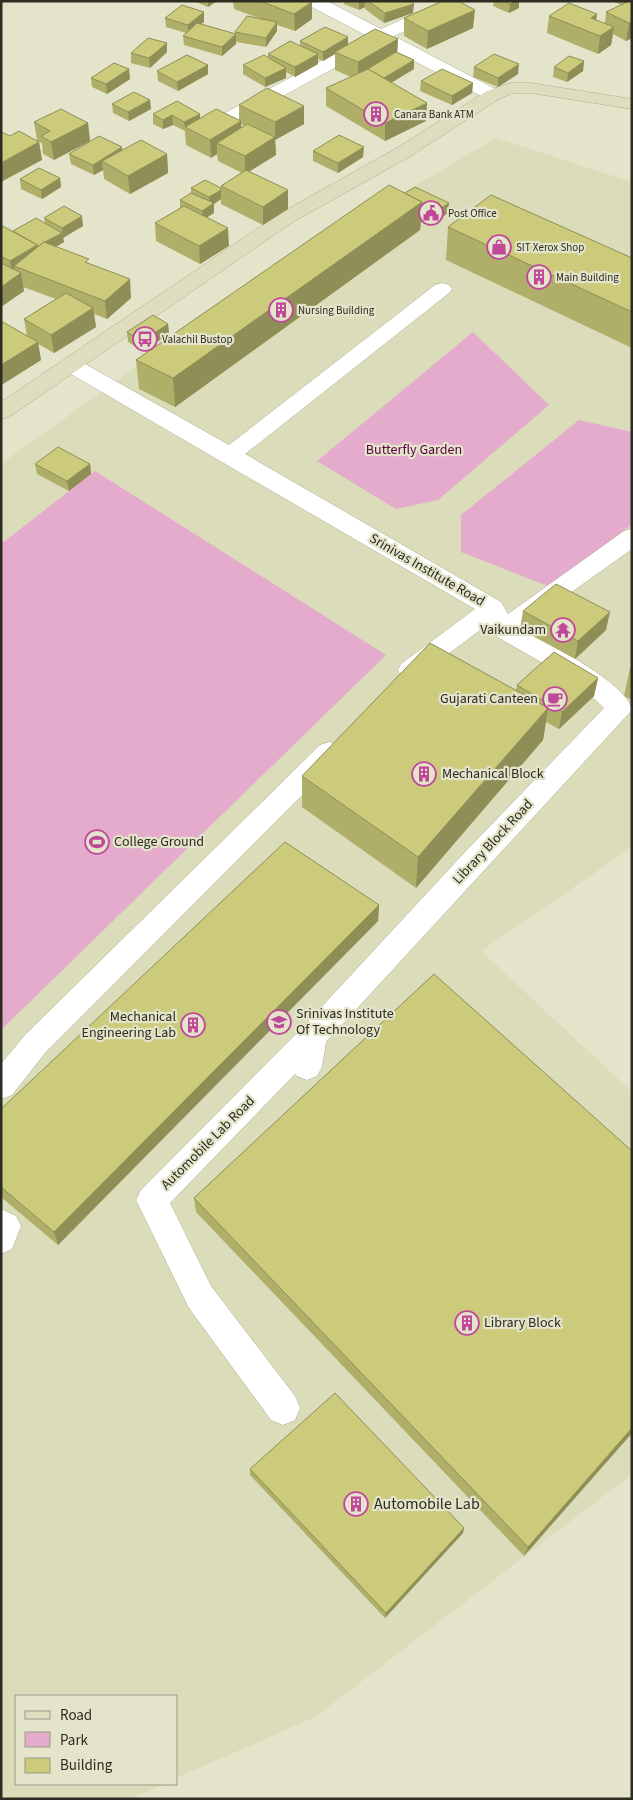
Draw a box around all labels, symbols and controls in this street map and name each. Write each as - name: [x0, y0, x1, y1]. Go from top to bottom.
- building icon: Canara Bank ATM: [363, 101, 389, 127]
- place label: Canara Bank ATM: [394, 107, 474, 122]
- public building icon: Post Office: [418, 200, 444, 226]
- place label: Post Office: [448, 206, 497, 221]
- shop icon: SIT Xerox Shop: [486, 234, 512, 260]
- place label: SIT Xerox Shop: [516, 240, 584, 255]
- building icon: Main Building: [526, 264, 552, 290]
- place label: Main Building: [556, 270, 619, 285]
- building icon: Nursing Building: [268, 297, 294, 323]
- place label: Nursing Building: [298, 303, 375, 318]
- bus stop icon: Valachil Bustop: [132, 326, 158, 352]
- place label: Valachil Bustop: [162, 332, 233, 347]
- park label: Butterfly Garden: [366, 440, 462, 460]
- street label: Srinivas Institute Road: [365, 529, 489, 611]
- temple icon: Vaikundam: [550, 617, 576, 643]
- place label: Vaikundam: [480, 620, 546, 640]
- cafe icon: Gujarati Canteen: [542, 686, 568, 712]
- place label: Gujarati Canteen: [440, 689, 538, 709]
- building icon: Mechanical Block: [411, 761, 437, 787]
- place label: Mechanical Block: [442, 764, 544, 784]
- street label: Library Block Road: [448, 795, 538, 889]
- sports icon: College Ground: [84, 829, 110, 855]
- place label: College Ground: [114, 832, 204, 852]
- place label: Srinivas Institute Of Technology: [296, 1004, 394, 1040]
- place label: Mechanical Engineering Lab: [82, 1007, 176, 1043]
- school or university icon: Srinivas Institute Of Technology: [266, 1009, 292, 1035]
- building icon: Mechanical Engineering Lab: [180, 1012, 206, 1038]
- street label: Automobile Lab Road: [157, 1092, 259, 1194]
- building icon: Library Block: [454, 1310, 480, 1336]
- place label: Library Block: [484, 1313, 561, 1333]
- building icon: Automobile Lab: [343, 1491, 369, 1517]
- place label: Automobile Lab: [374, 1493, 480, 1515]
- legend: [15, 1695, 178, 1785]
- text: Road: [60, 1705, 92, 1726]
- text: Park: [60, 1730, 89, 1751]
- text: Building: [60, 1755, 113, 1776]

